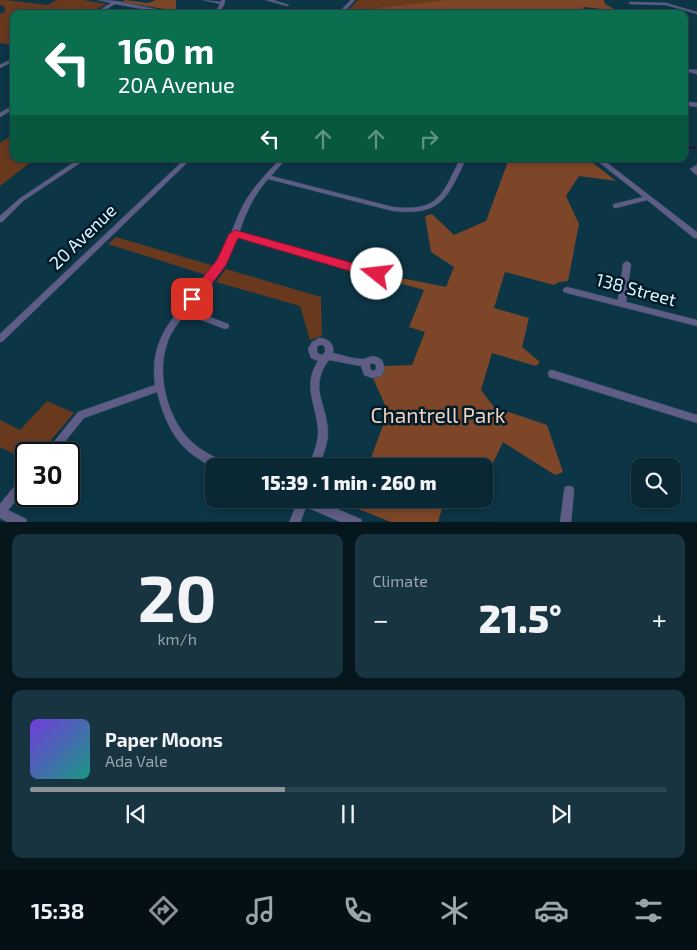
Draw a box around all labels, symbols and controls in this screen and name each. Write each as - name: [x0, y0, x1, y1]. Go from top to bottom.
- text: 160 m: [118, 29, 214, 71]
- icon: left: [35, 30, 100, 95]
- text: 20A Avenue: [118, 71, 235, 97]
- icon: left: [256, 125, 284, 153]
- icon: ahead: [309, 125, 337, 153]
- icon: ahead: [362, 125, 390, 153]
- icon: right: [415, 125, 443, 153]
- street label: 20 Avenue: [44, 199, 120, 274]
- position arrow: [350, 247, 402, 299]
- street label: 138 Street: [594, 268, 679, 310]
- pin: [171, 278, 213, 320]
- icon: arrive: [178, 285, 206, 313]
- park label: Chantrell Park: [371, 402, 506, 427]
- speed limit sign: 30: [15, 442, 80, 507]
- map controls: [631, 458, 681, 508]
- button: search: [631, 458, 681, 508]
- text: 15:39 · 1 min · 260 m: [262, 471, 436, 494]
- text: 20: [138, 557, 217, 635]
- text: Climate: [373, 571, 428, 590]
- text: 21.5°: [479, 595, 562, 641]
- text: −: [373, 602, 389, 636]
- text: +: [652, 602, 667, 636]
- text: km/h: [157, 629, 197, 648]
- text: Paper Moons: [105, 728, 223, 751]
- text: Ada Vale: [105, 751, 168, 770]
- icon: previous: [122, 800, 150, 828]
- icon: pause: [334, 800, 362, 828]
- icon: next: [547, 800, 575, 828]
- icon: directions: [146, 893, 181, 928]
- icon: music: [243, 893, 278, 928]
- icon: phone: [340, 893, 375, 928]
- icon: climate: [437, 893, 472, 928]
- icon: car: [534, 893, 569, 928]
- icon: filters: [631, 893, 666, 928]
- text: 15:38: [31, 897, 84, 923]

